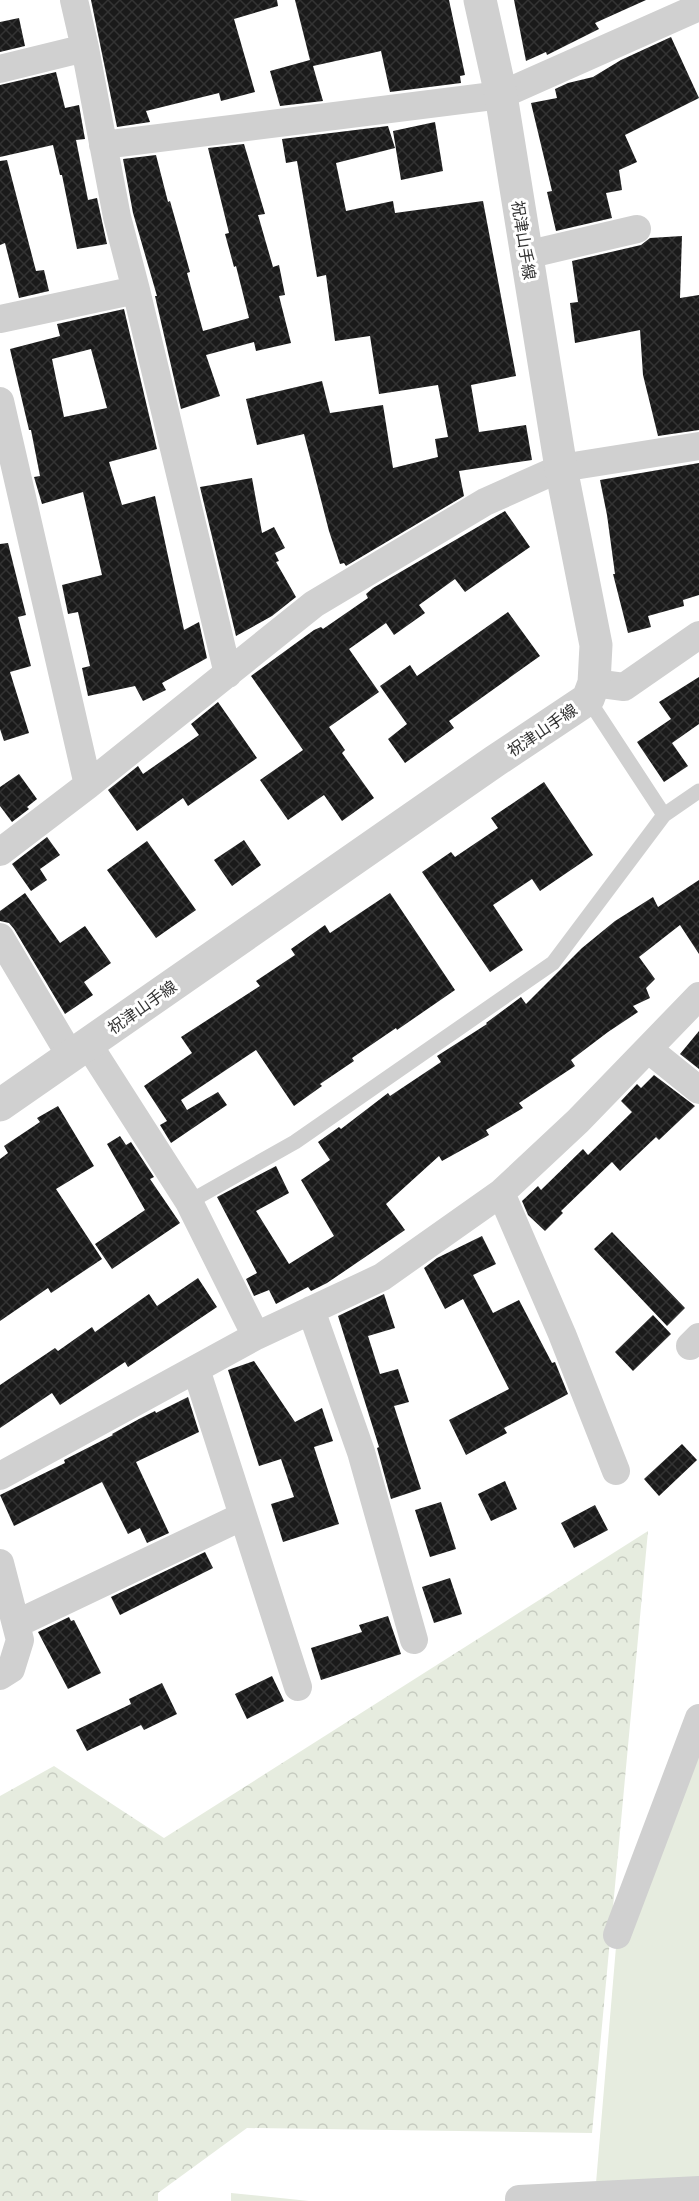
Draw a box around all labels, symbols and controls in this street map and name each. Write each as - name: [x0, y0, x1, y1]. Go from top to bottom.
- street label: 祝津山手線: [508, 199, 540, 281]
- street label: 祝津山手線: [503, 699, 581, 761]
- street label: 祝津山手線: [103, 976, 181, 1038]

